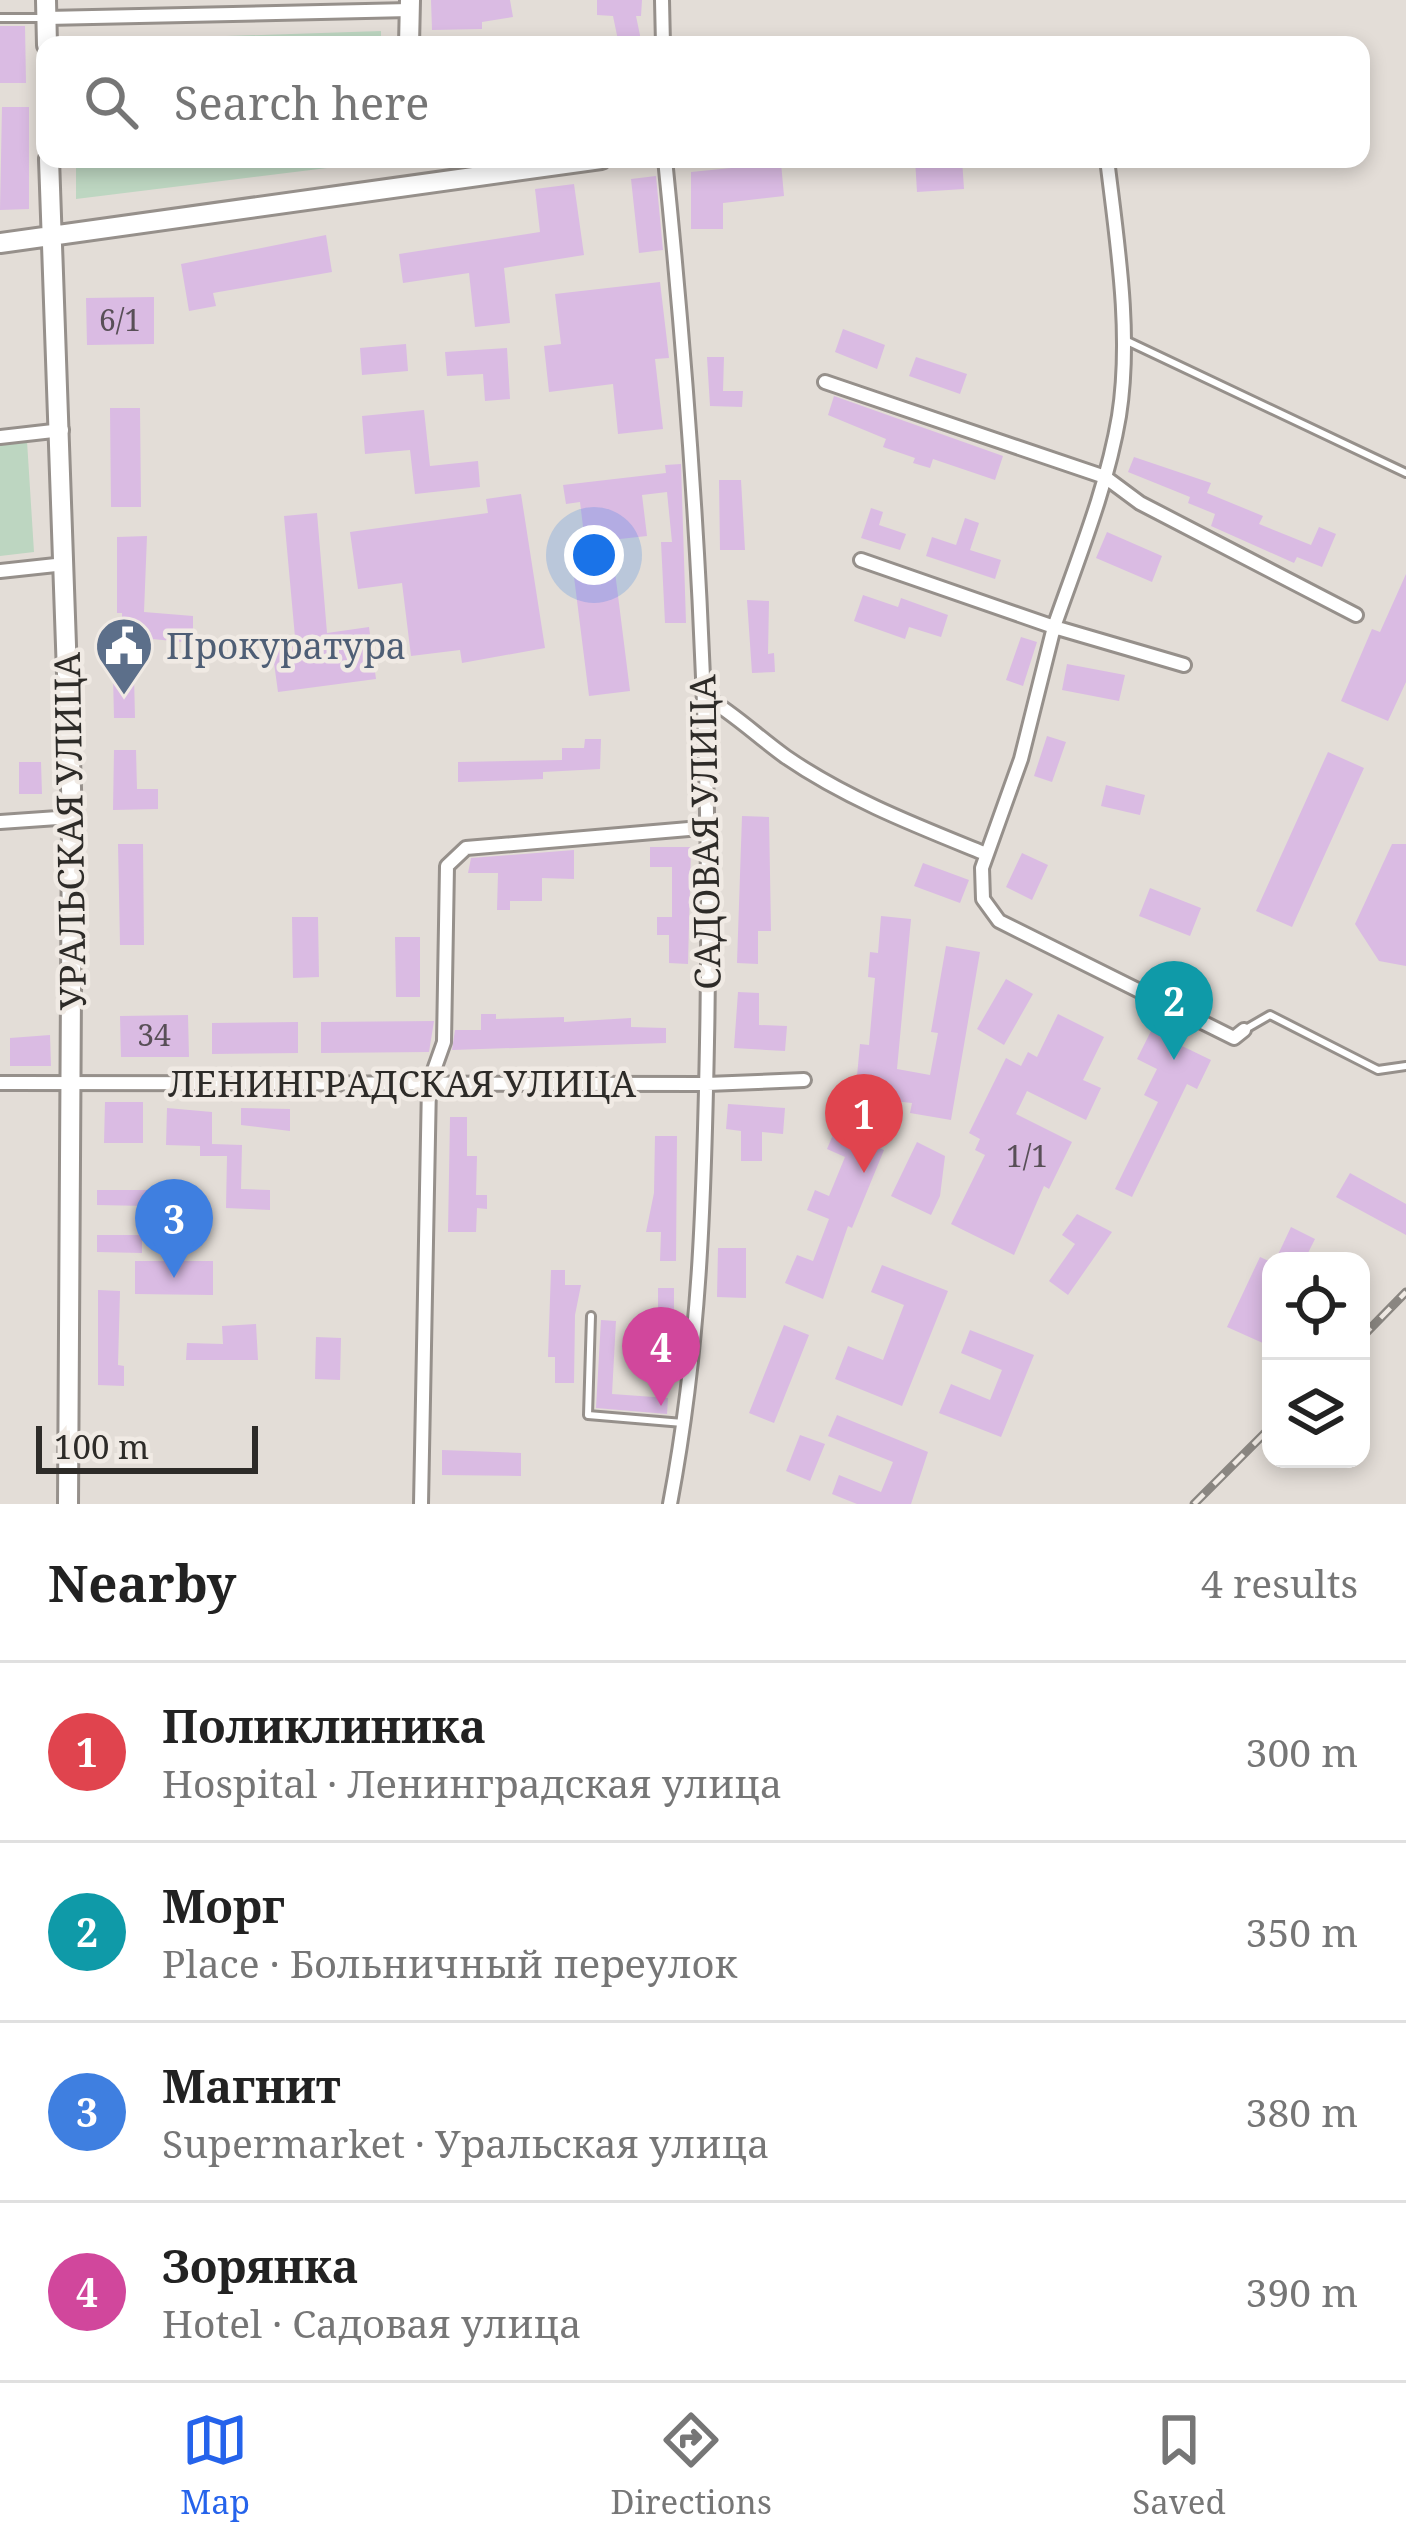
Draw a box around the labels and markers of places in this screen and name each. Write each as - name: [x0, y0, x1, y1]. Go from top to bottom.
- public building icon: Прокуратура: [93, 615, 155, 697]
- place label: Прокуратура: [166, 621, 406, 670]
- pin: 2: [1135, 961, 1213, 1060]
- pin: 1: [825, 1074, 903, 1173]
- pin: 3: [135, 1179, 213, 1278]
- pin: 4: [622, 1307, 700, 1406]

